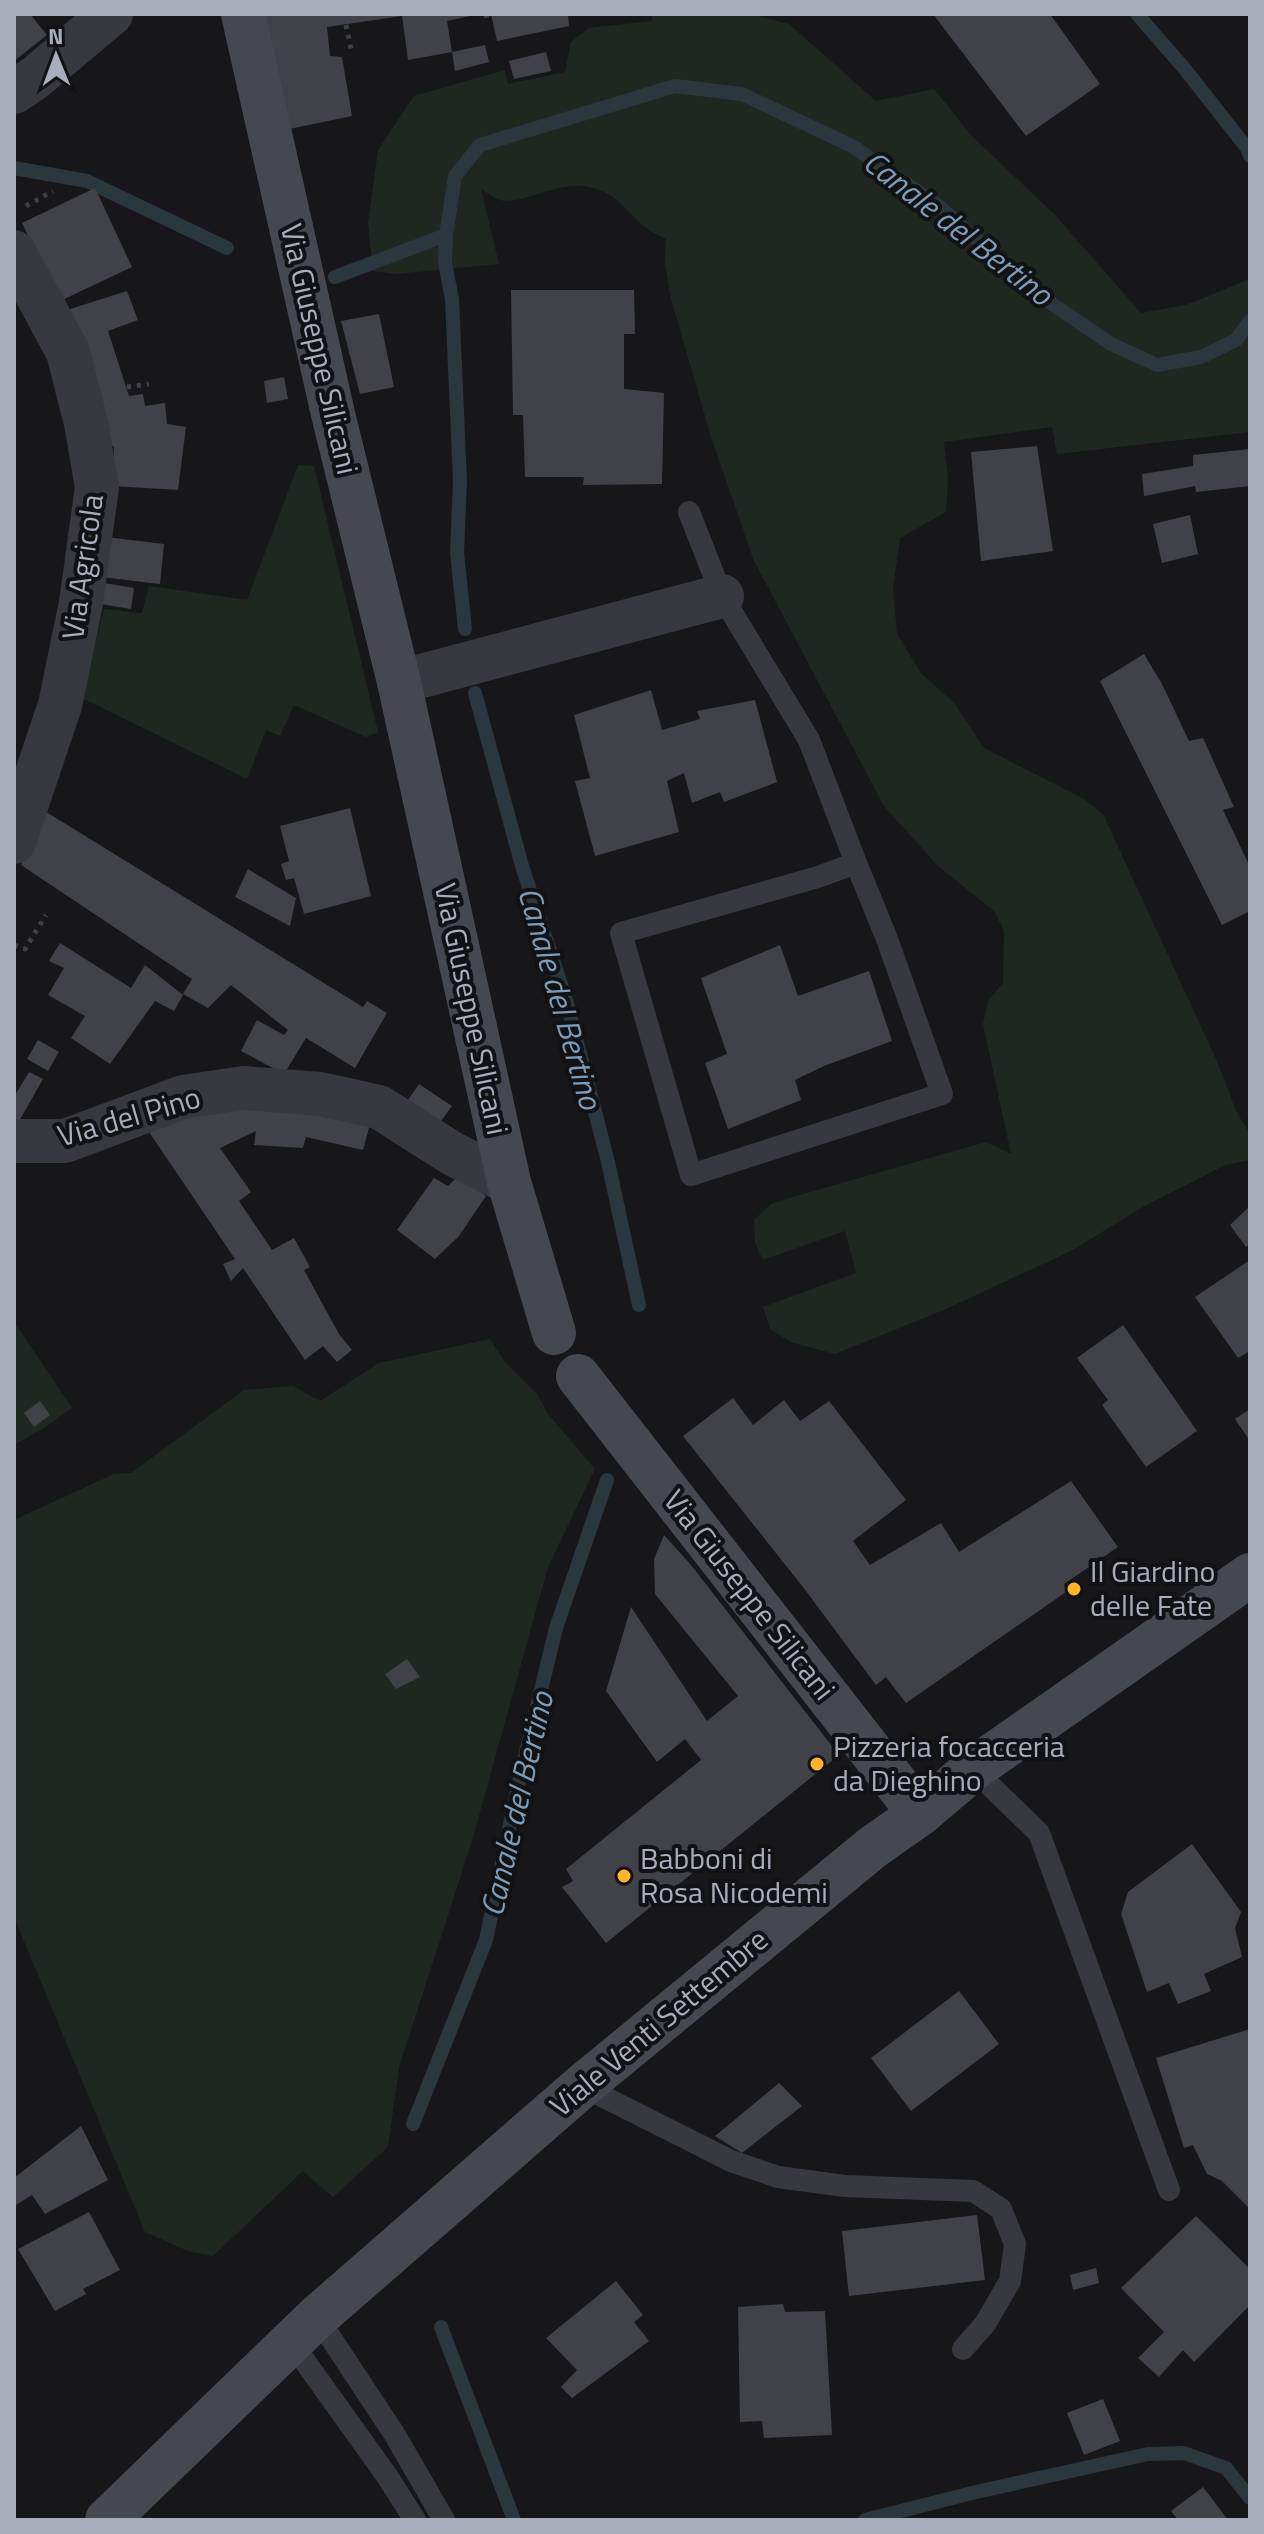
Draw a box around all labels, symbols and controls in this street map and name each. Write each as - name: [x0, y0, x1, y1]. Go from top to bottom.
- north arrow: [16, 16, 96, 96]
- text: N: [48, 19, 64, 53]
- water label: Canale del Bertino: [854, 138, 1065, 317]
- street label: Via Giuseppe Silicani: [269, 219, 371, 479]
- street label: Via Agricola: [49, 491, 115, 643]
- street label: Via Giuseppe Silicani: [423, 879, 521, 1139]
- water label: Canale del Bertino: [506, 881, 616, 1116]
- street label: Via del Pino: [52, 1074, 205, 1158]
- street label: Via Giuseppe Silicani: [653, 1479, 847, 1710]
- place label: Il Giardino delle Fate: [1090, 1548, 1215, 1628]
- marker: Il Giardino delle Fate: [1065, 1580, 1083, 1598]
- water label: Canale del Bertino: [467, 1686, 565, 1921]
- place label: Pizzeria focacceria da Dieghino: [833, 1723, 1065, 1803]
- marker: Pizzeria focacceria da Dieghino: [808, 1755, 826, 1773]
- place label: Babboni di Rosa Nicodemi: [640, 1835, 828, 1915]
- marker: Babboni di Rosa Nicodemi: [615, 1867, 633, 1885]
- street label: Viale Venti Settembre: [539, 1917, 778, 2128]

